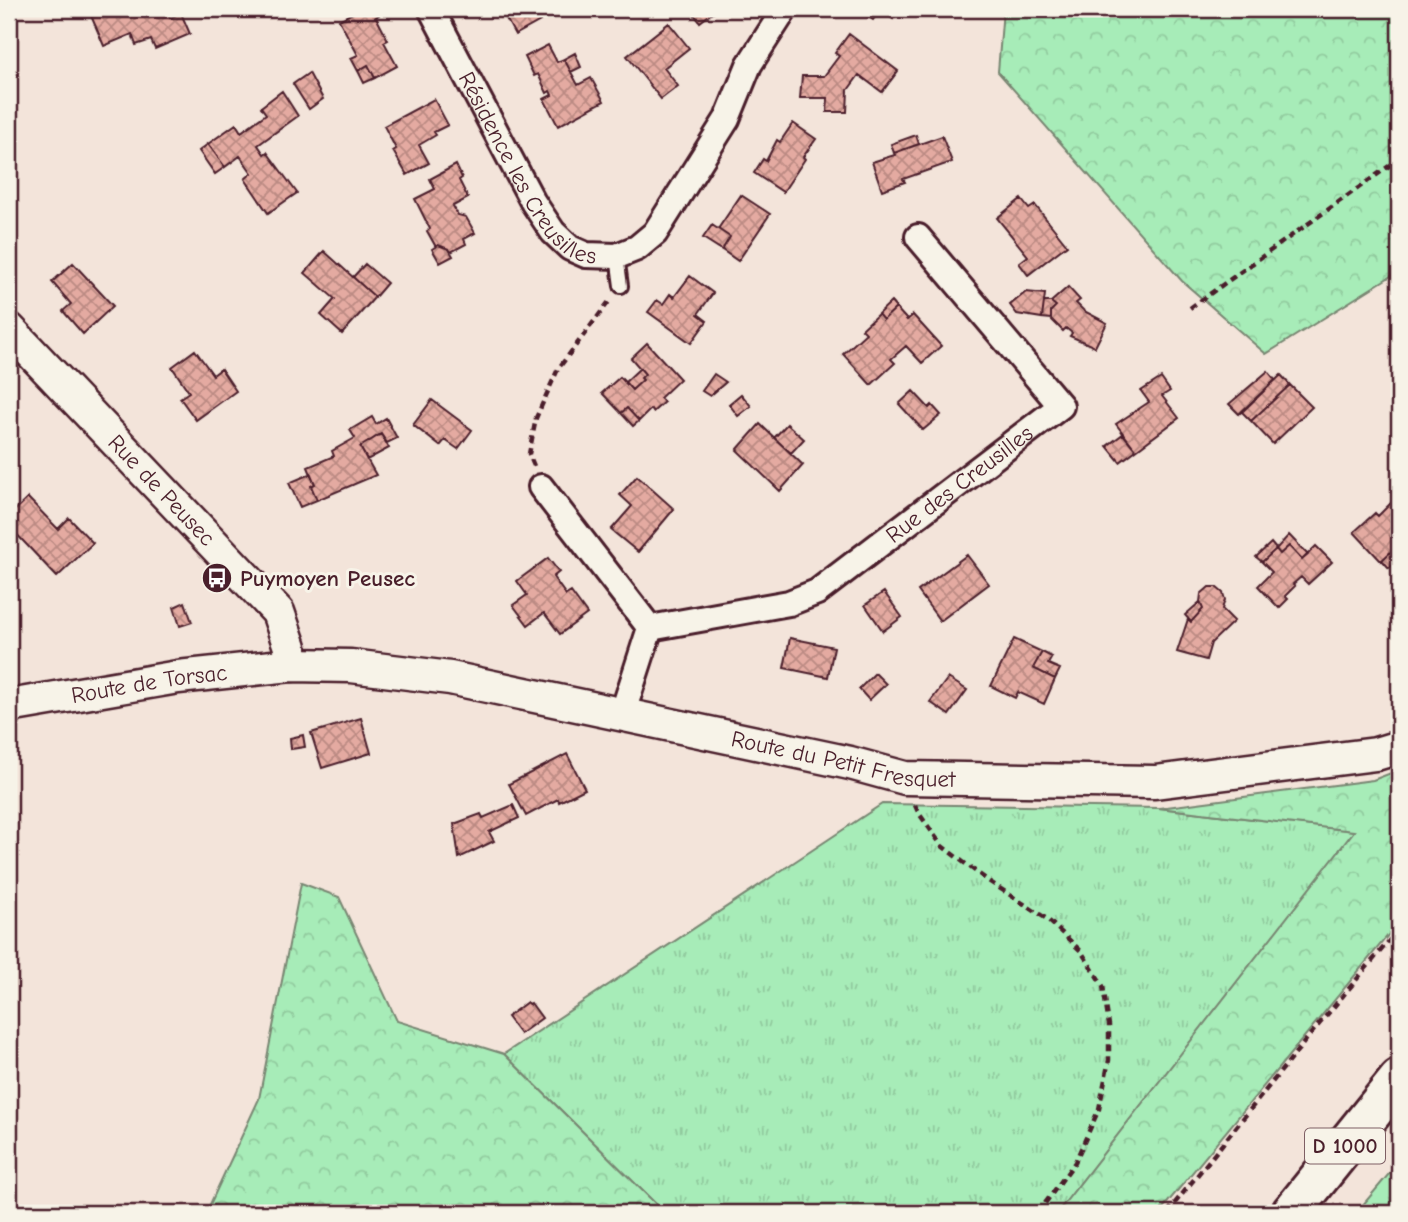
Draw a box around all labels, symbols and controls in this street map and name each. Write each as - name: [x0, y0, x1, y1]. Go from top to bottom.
- street label: Résidence les Creusilles: [453, 67, 597, 269]
- street label: Rue des Creusilles: [881, 419, 1038, 549]
- street label: Rue de Peusec: [102, 429, 221, 552]
- bus stop icon: Puymoyen Peusec: [200, 561, 234, 595]
- place label: Puymoyen Peusec: [240, 565, 415, 592]
- street label: Route de Torsac: [69, 659, 229, 709]
- street label: Route du Petit Fresquet: [729, 725, 957, 793]
- road number: D 1000: [1305, 1128, 1385, 1164]

